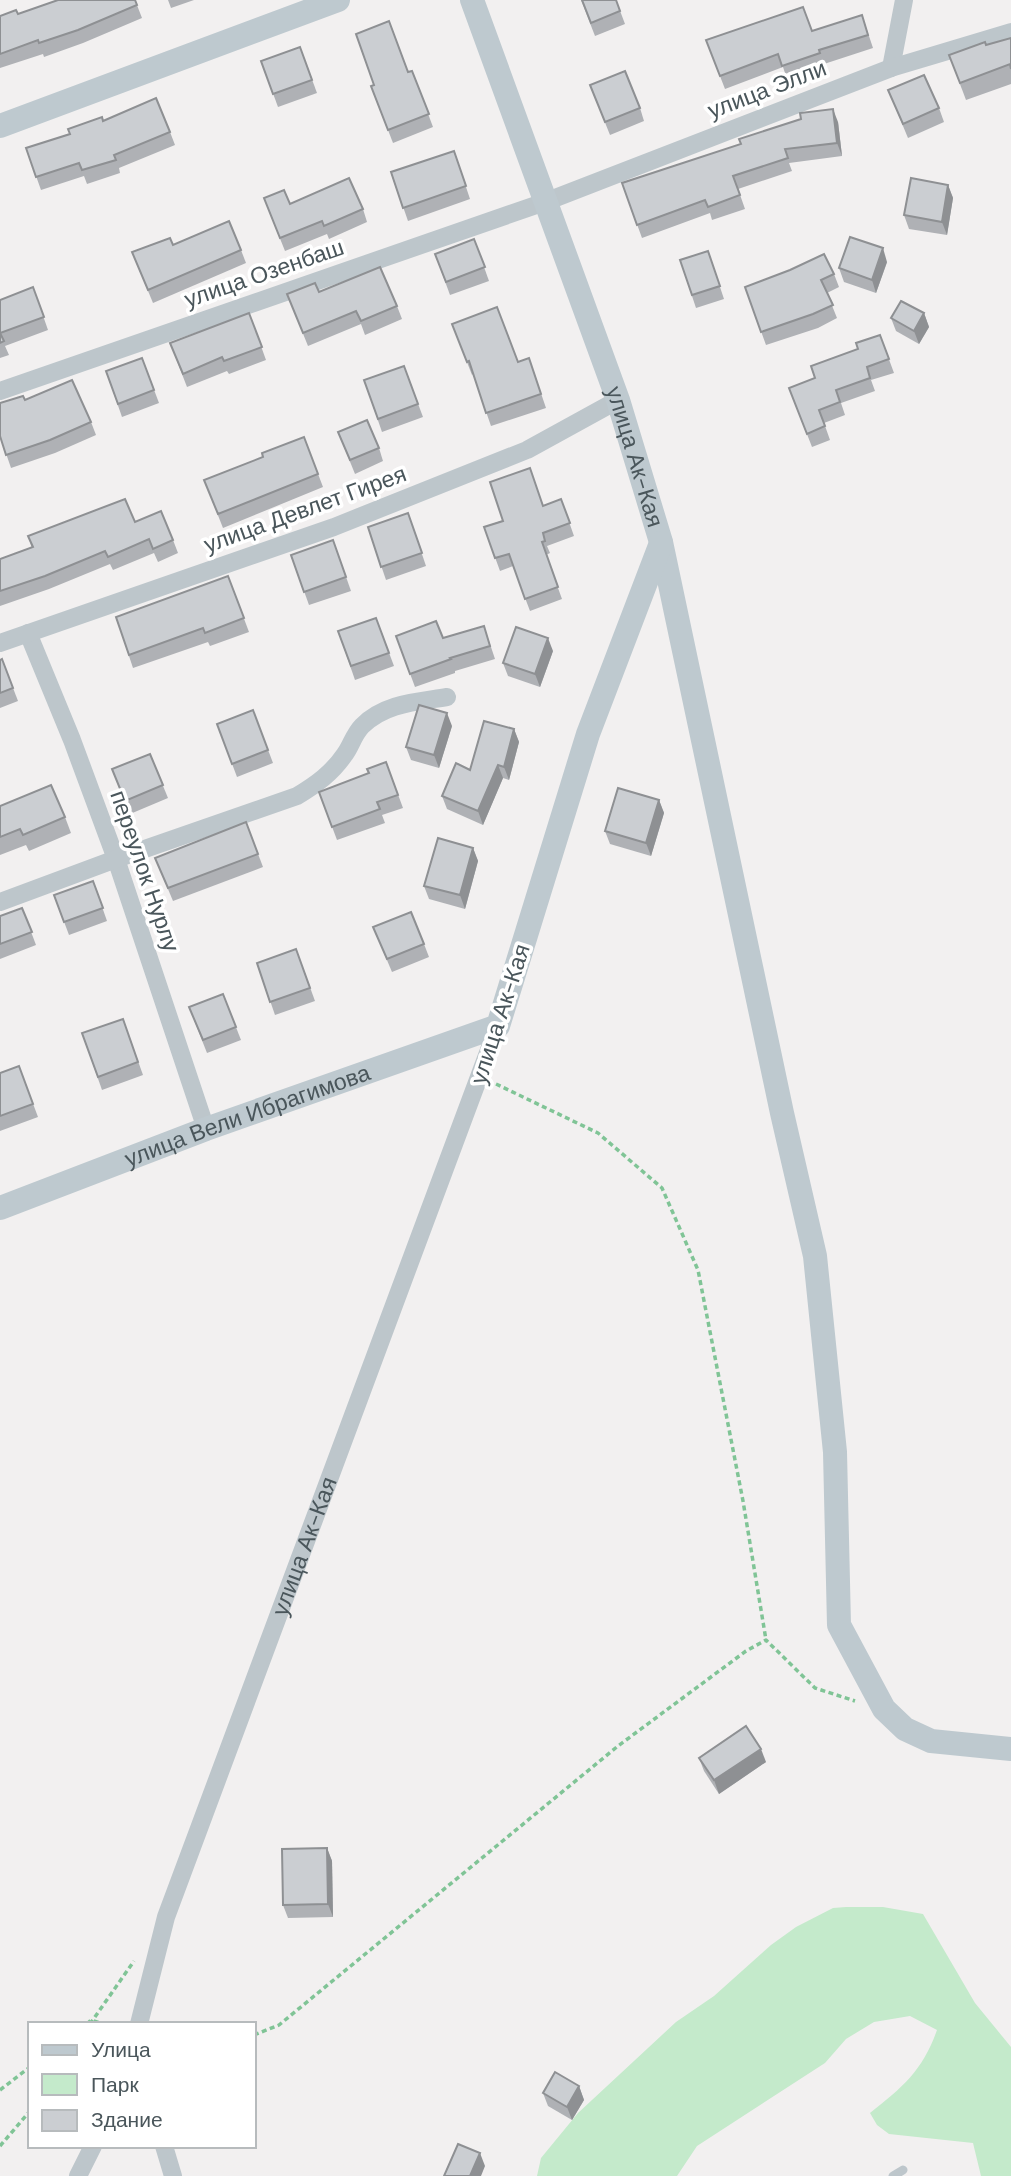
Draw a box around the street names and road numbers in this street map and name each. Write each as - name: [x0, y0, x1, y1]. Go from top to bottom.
- street label: улица Элли: [703, 53, 831, 125]
- street label: улица Озенбаш: [180, 232, 348, 314]
- street label: улица Ак-Кая: [599, 382, 671, 531]
- street label: улица Девлет Гирея: [200, 458, 410, 560]
- street label: переулок Нурлу: [103, 786, 187, 956]
- street label: улица Ак-Кая: [463, 940, 537, 1088]
- street label: улица Вели Ибрагимова: [120, 1057, 374, 1174]
- street label: улица Ак-Кая: [265, 1473, 344, 1620]

